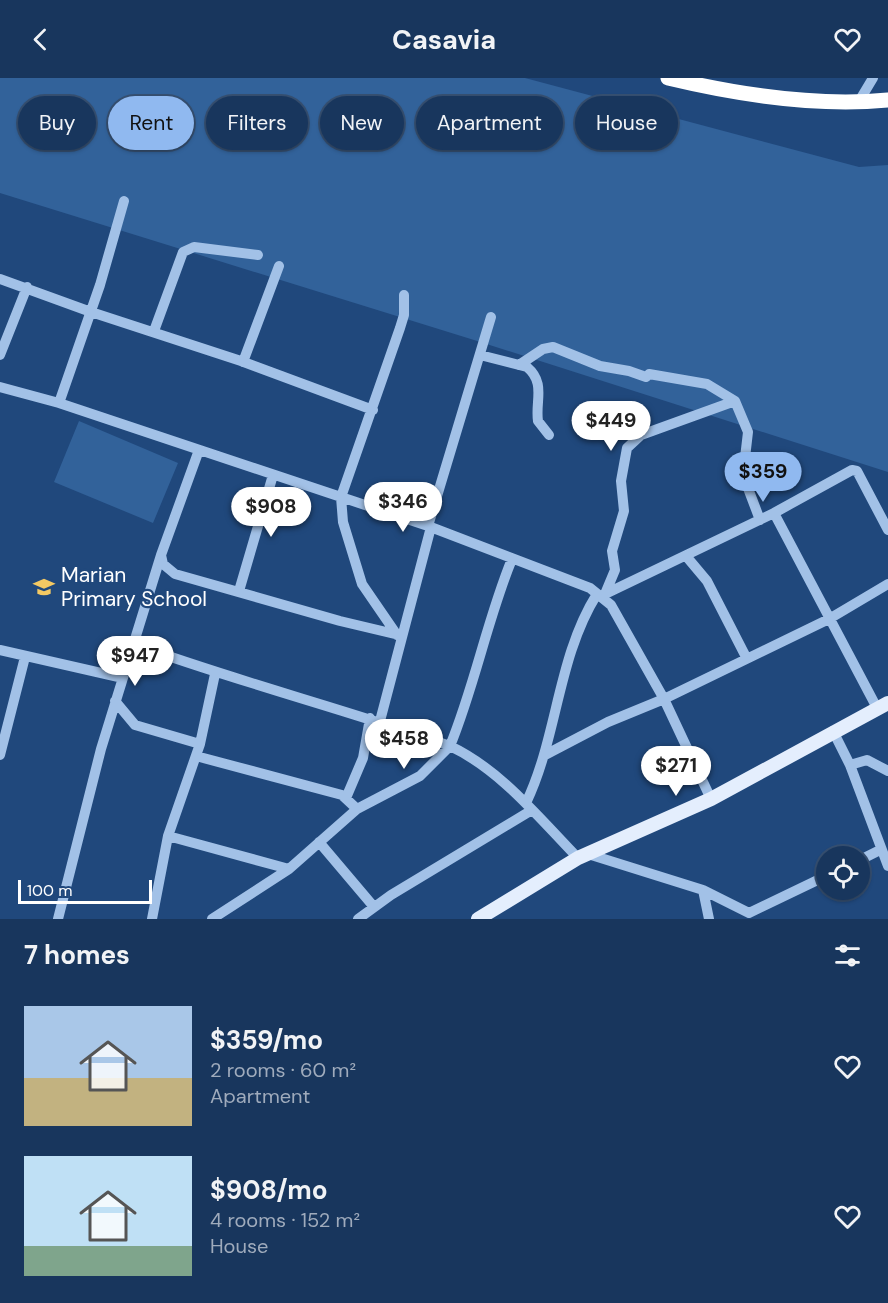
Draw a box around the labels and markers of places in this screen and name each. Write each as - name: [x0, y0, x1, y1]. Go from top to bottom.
- pin: $449: [575, 401, 647, 452]
- pin: $359: [727, 452, 799, 503]
- pin: $346: [367, 482, 439, 533]
- pin: $908: [235, 487, 307, 538]
- place label: Marian Primary School: [61, 561, 207, 613]
- school or university icon: Marian Primary School: [32, 575, 56, 599]
- pin: $947: [99, 636, 171, 687]
- pin: $458: [368, 719, 440, 770]
- pin: $271: [640, 746, 712, 797]

